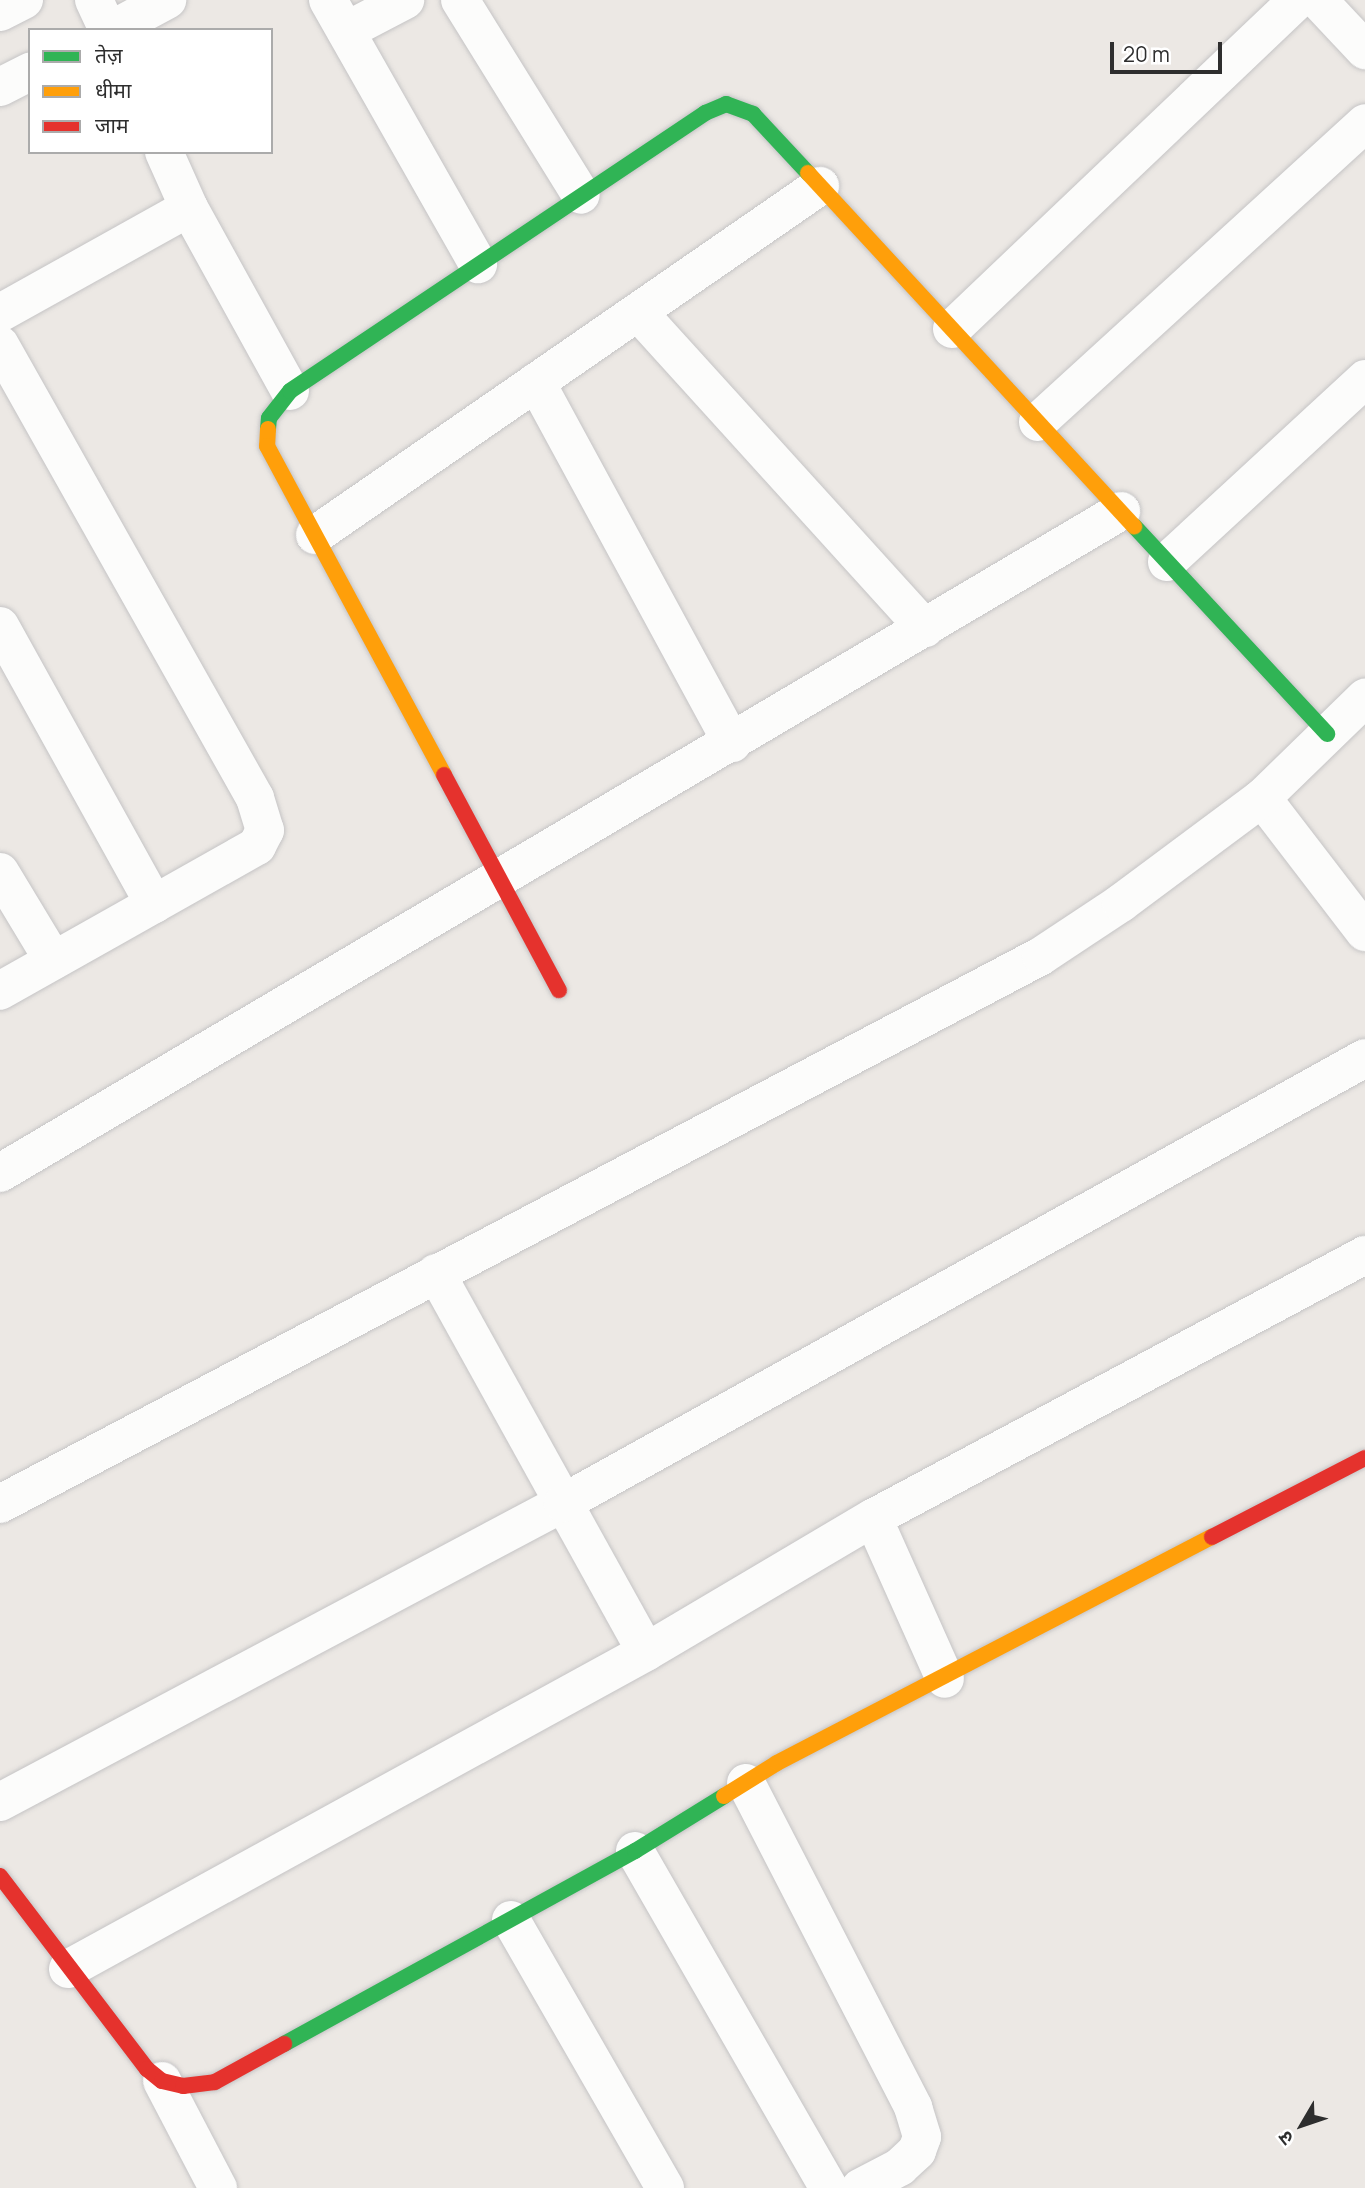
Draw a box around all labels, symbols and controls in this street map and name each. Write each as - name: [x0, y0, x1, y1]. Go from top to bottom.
- legend: [28, 28, 273, 154]
- scale bar: [1113, 28, 1225, 72]
- text: 20 m: [1123, 40, 1170, 68]
- text: तेज़: [95, 41, 123, 69]
- text: धीमा: [95, 76, 131, 104]
- text: जाम: [95, 111, 129, 139]
- north arrow: [1267, 2090, 1337, 2160]
- text: उ: [1272, 2126, 1299, 2151]

